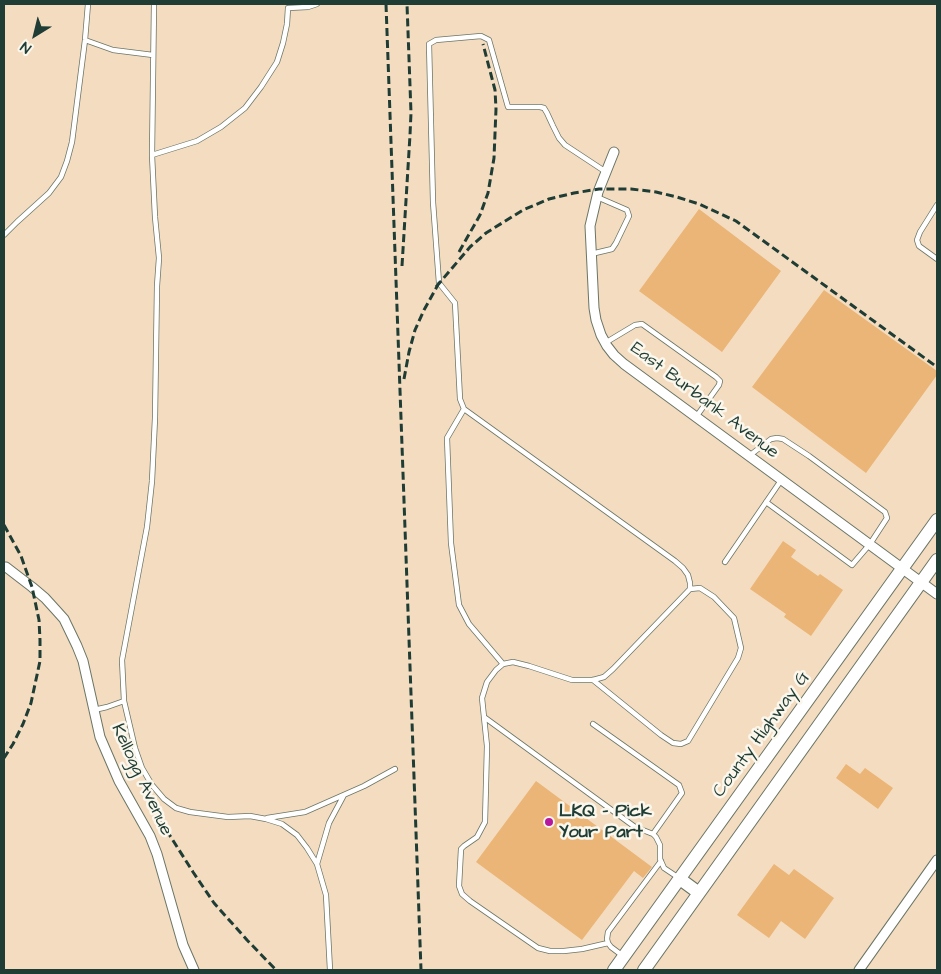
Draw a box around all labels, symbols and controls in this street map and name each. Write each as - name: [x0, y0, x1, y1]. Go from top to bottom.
- north arrow: [10, 10, 60, 60]
- text: N: [17, 36, 36, 58]
- street label: East Burbank Avenue: [626, 338, 782, 464]
- street label: County Highway G: [709, 668, 815, 802]
- street label: Kellogg Avenue: [106, 721, 176, 839]
- place label: LKQ - Pick Your Part: [559, 801, 652, 844]
- marker: LKQ - Pick Your Part: [543, 816, 555, 828]

